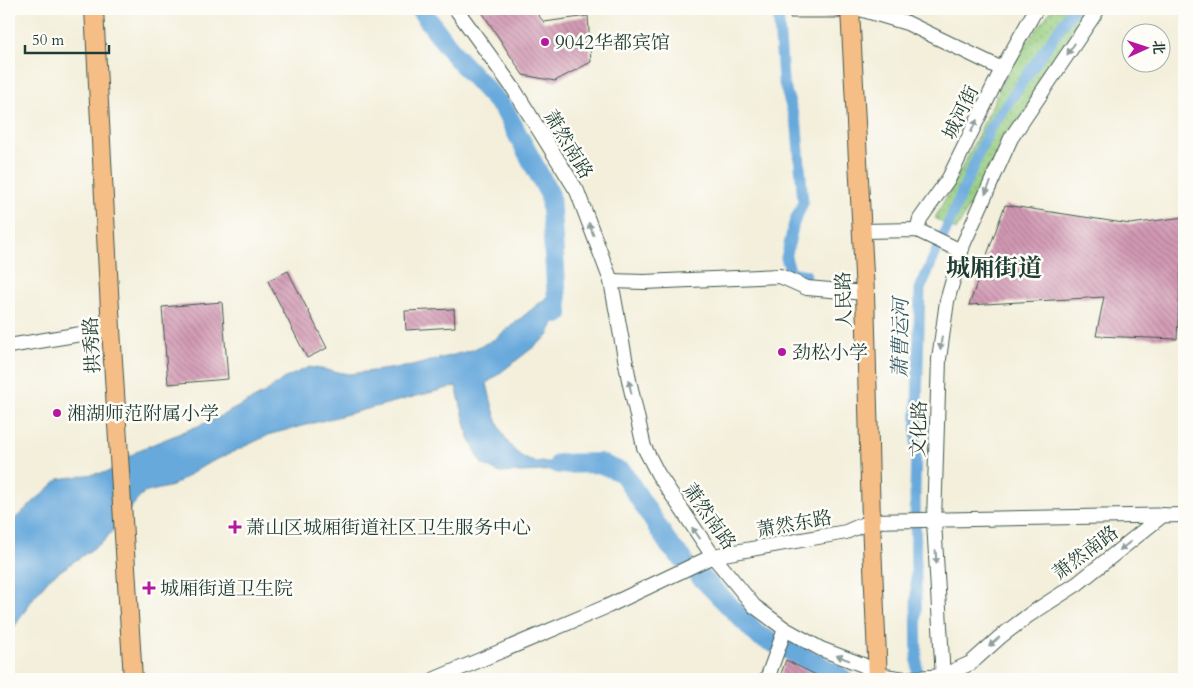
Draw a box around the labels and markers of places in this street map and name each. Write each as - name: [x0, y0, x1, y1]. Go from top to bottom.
- place label: 9042华都宾馆: [555, 30, 670, 56]
- marker: 9042华都宾馆: [539, 36, 551, 48]
- place label: 劲松小学: [792, 340, 868, 366]
- marker: 劲松小学: [776, 346, 788, 358]
- place label: 湘湖师范附属小学: [67, 401, 219, 427]
- marker: 湘湖师范附属小学: [51, 407, 63, 419]
- place label: 萧山区城厢街道社区卫生服务中心: [246, 515, 531, 541]
- marker: 萧山区城厢街道社区卫生服务中心: [228, 520, 242, 534]
- place label: 城厢街道卫生院: [160, 576, 293, 602]
- marker: 城厢街道卫生院: [142, 581, 156, 595]

